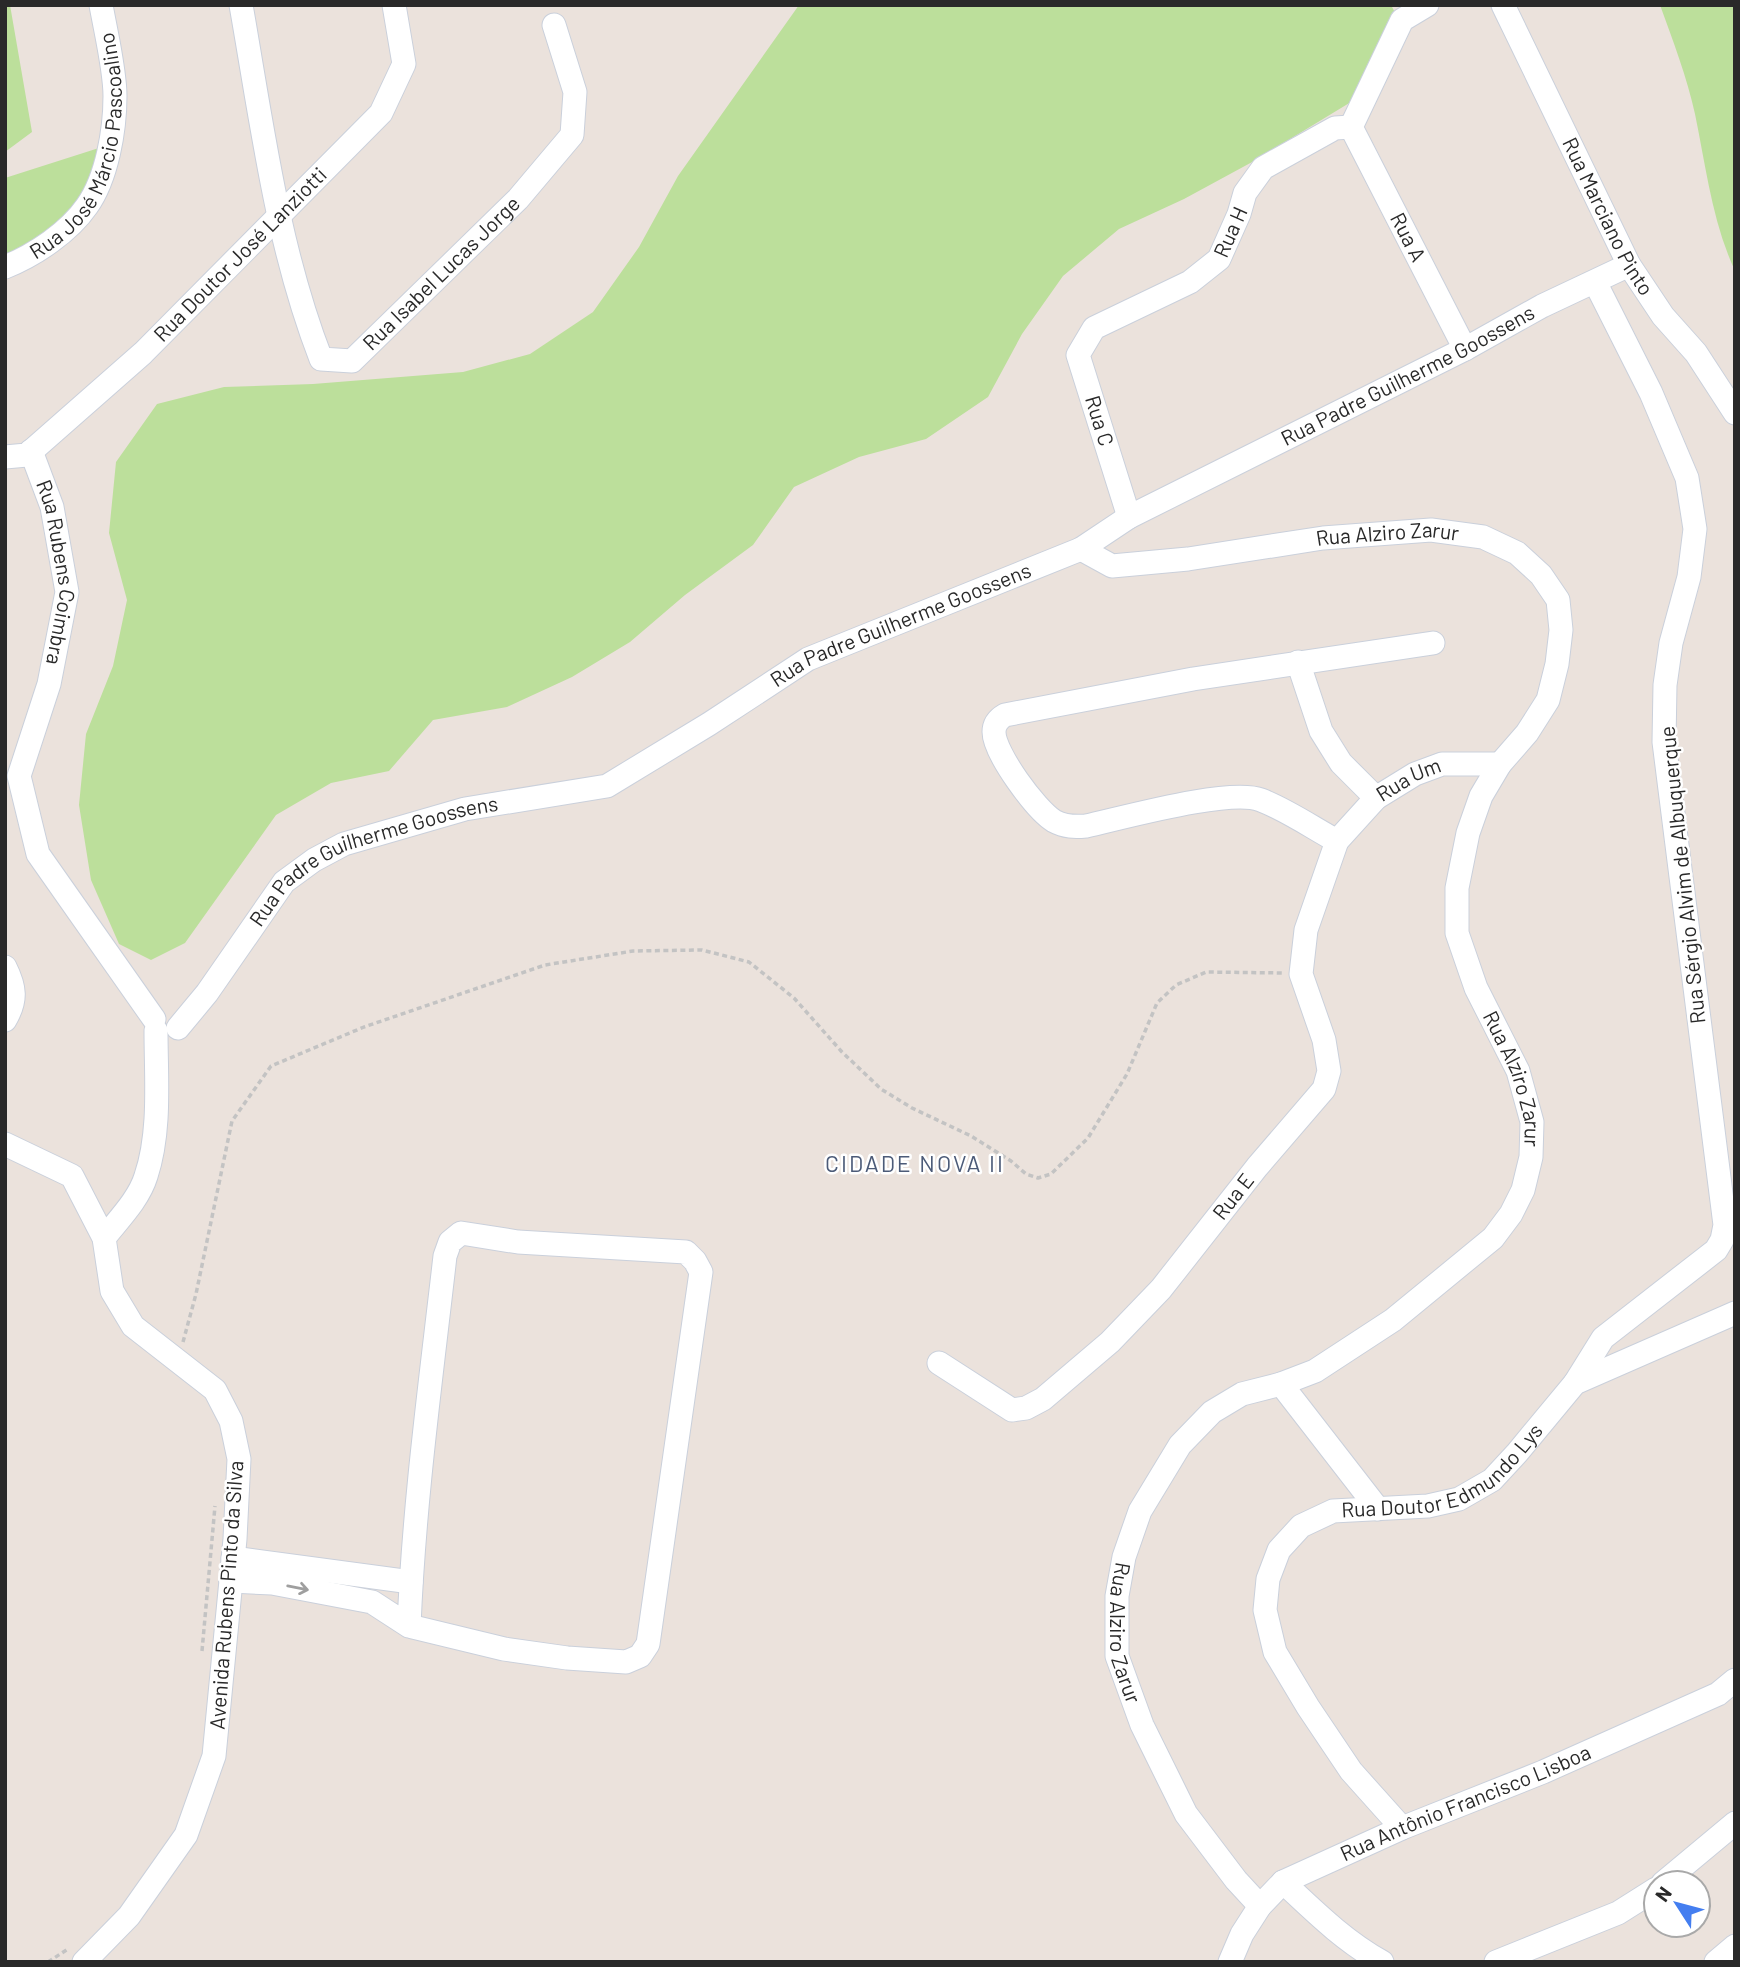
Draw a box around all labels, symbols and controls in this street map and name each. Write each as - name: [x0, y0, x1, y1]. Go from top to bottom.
- street label: Rua José Márcio Pascoalino: [24, 31, 126, 263]
- street label: Rua Marciano Pinto: [1558, 133, 1660, 300]
- street label: Rua Doutor José Lanziotti: [148, 161, 331, 346]
- street label: Rua Isabel Lucas Jorge: [357, 190, 524, 355]
- street label: Rua H: [1207, 202, 1252, 261]
- street label: Rua A: [1386, 208, 1432, 266]
- street label: Rua Padre Guilherme Goossens: [1276, 299, 1538, 450]
- street label: Rua C: [1081, 392, 1120, 449]
- street label: Rua Rubens Coimbra: [32, 476, 81, 667]
- street label: Rua Alziro Zarur: [1314, 516, 1461, 550]
- street label: Rua Padre Guilherme Goossens: [765, 556, 1034, 691]
- street label: Rua Sérgio Alvim de Albuquerque: [1653, 725, 1710, 1025]
- street label: Rua Um: [1371, 752, 1444, 806]
- street label: Rua Padre Guilherme Goossens: [243, 790, 500, 931]
- street label: Rua Alziro Zarur: [1479, 1006, 1546, 1148]
- district label: CIDADE NOVA II: [825, 1149, 1005, 1177]
- street label: Rua E: [1207, 1168, 1258, 1224]
- street label: Rua Doutor Edmundo Lys: [1341, 1418, 1547, 1522]
- street label: Avenida Rubens Pinto da Silva: [204, 1460, 247, 1730]
- street label: Rua Alziro Zarur: [1106, 1561, 1147, 1707]
- one-way arrow: [286, 1581, 309, 1595]
- street label: Rua Antônio Francisco Lisboa: [1336, 1738, 1594, 1865]
- north arrow: [1642, 1869, 1712, 1939]
- text: N: [1650, 1882, 1676, 1906]

